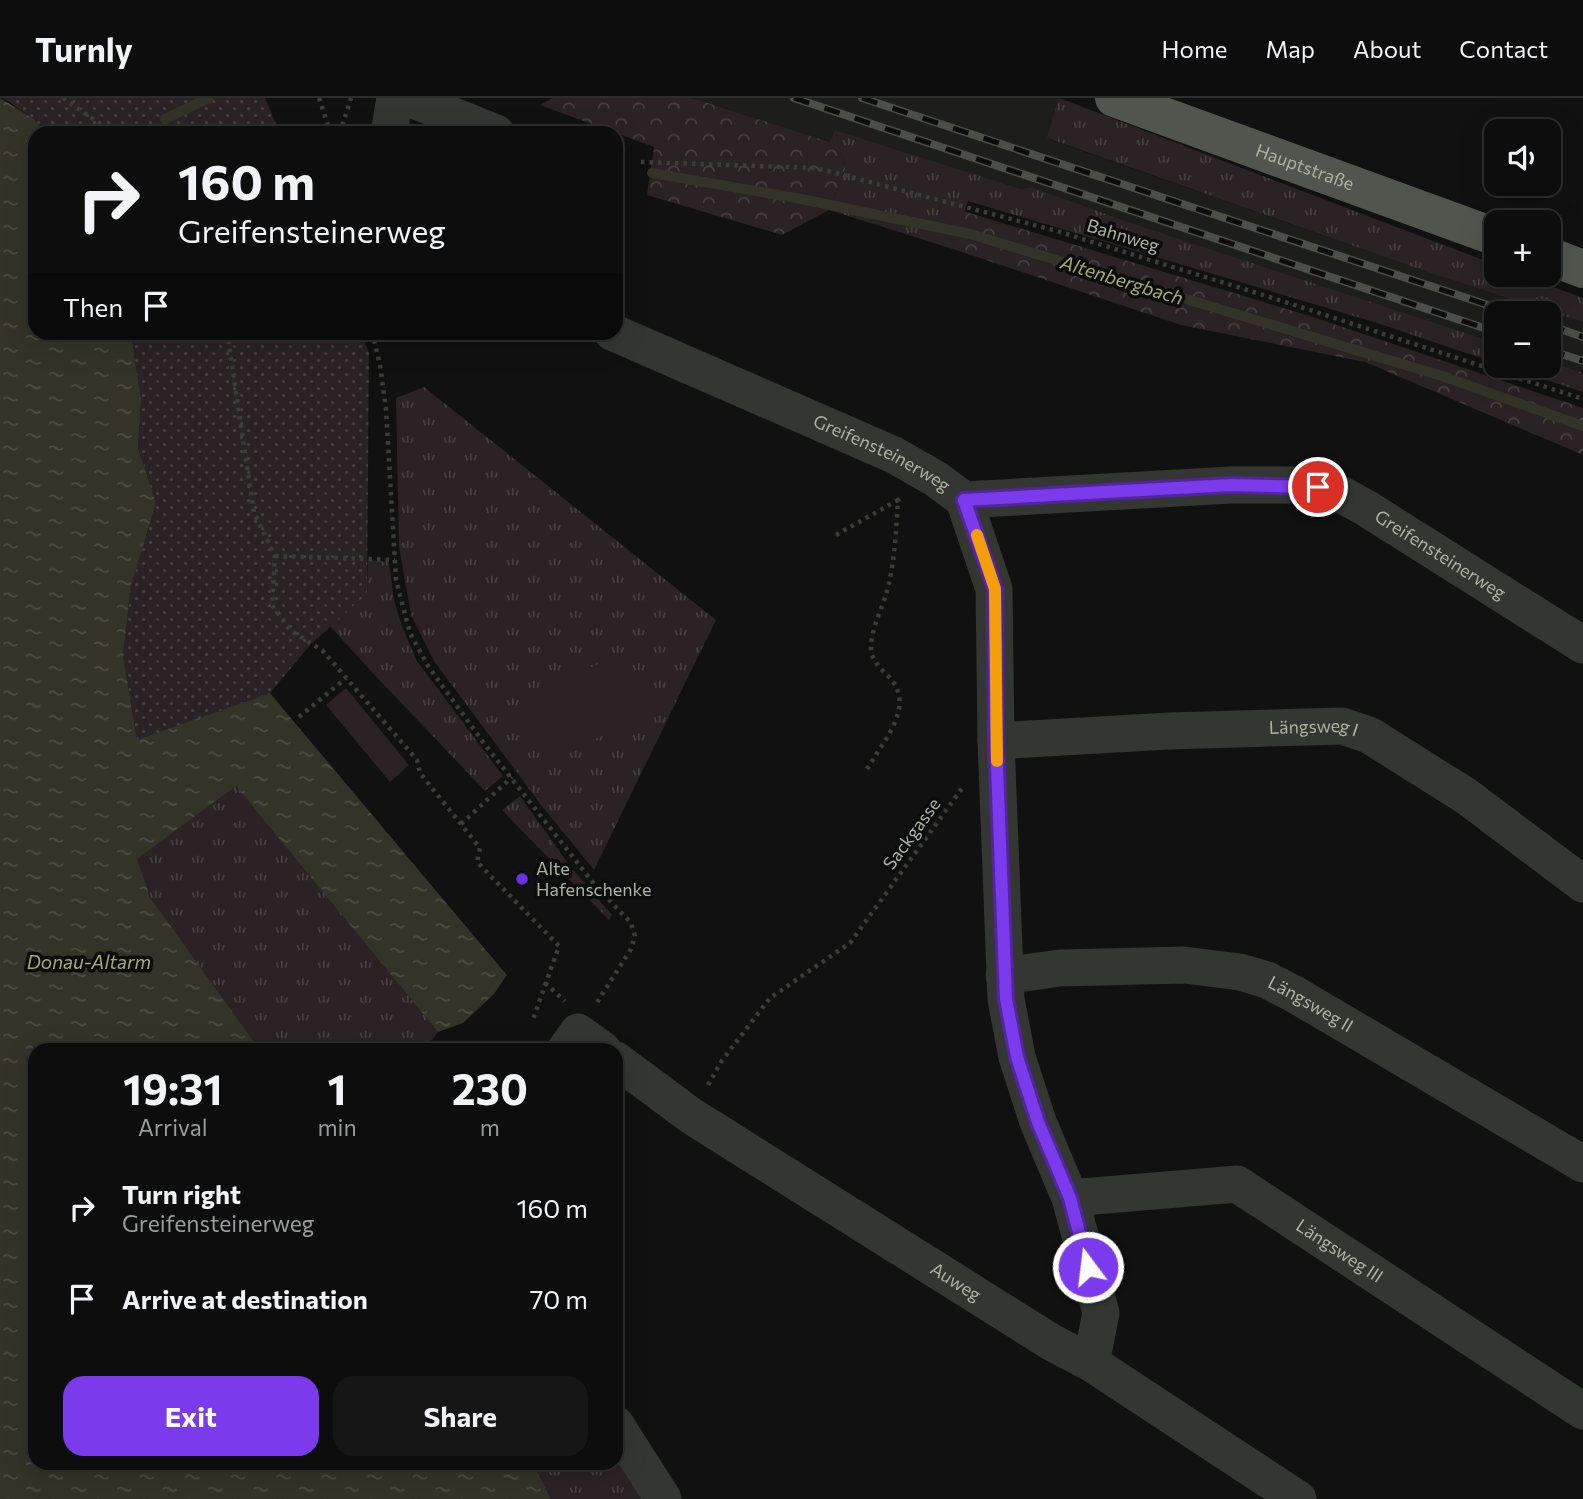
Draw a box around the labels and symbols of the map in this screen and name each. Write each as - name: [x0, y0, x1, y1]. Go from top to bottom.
- street label: Hauptstraße: [1253, 138, 1357, 194]
- street label: Bahnweg: [1084, 214, 1162, 257]
- water label: Altenbergbach: [1057, 250, 1186, 309]
- street label: Greifensteinerweg: [810, 409, 956, 496]
- pin: [1288, 457, 1348, 517]
- street label: Greifensteinerweg: [1371, 504, 1511, 604]
- street label: Längsweg I: [1269, 714, 1361, 741]
- street label: Sackgasse: [878, 793, 945, 874]
- place label: Alte Hafenschenke: [536, 857, 651, 900]
- marker: Alte Hafenschenke: [514, 871, 530, 887]
- water label: Donau-Altarm: [27, 950, 151, 973]
- street label: Längsweg II: [1265, 970, 1358, 1036]
- street label: Längsweg III: [1292, 1214, 1388, 1287]
- position arrow: [1051, 1230, 1125, 1304]
- street label: Auweg: [927, 1257, 986, 1305]

